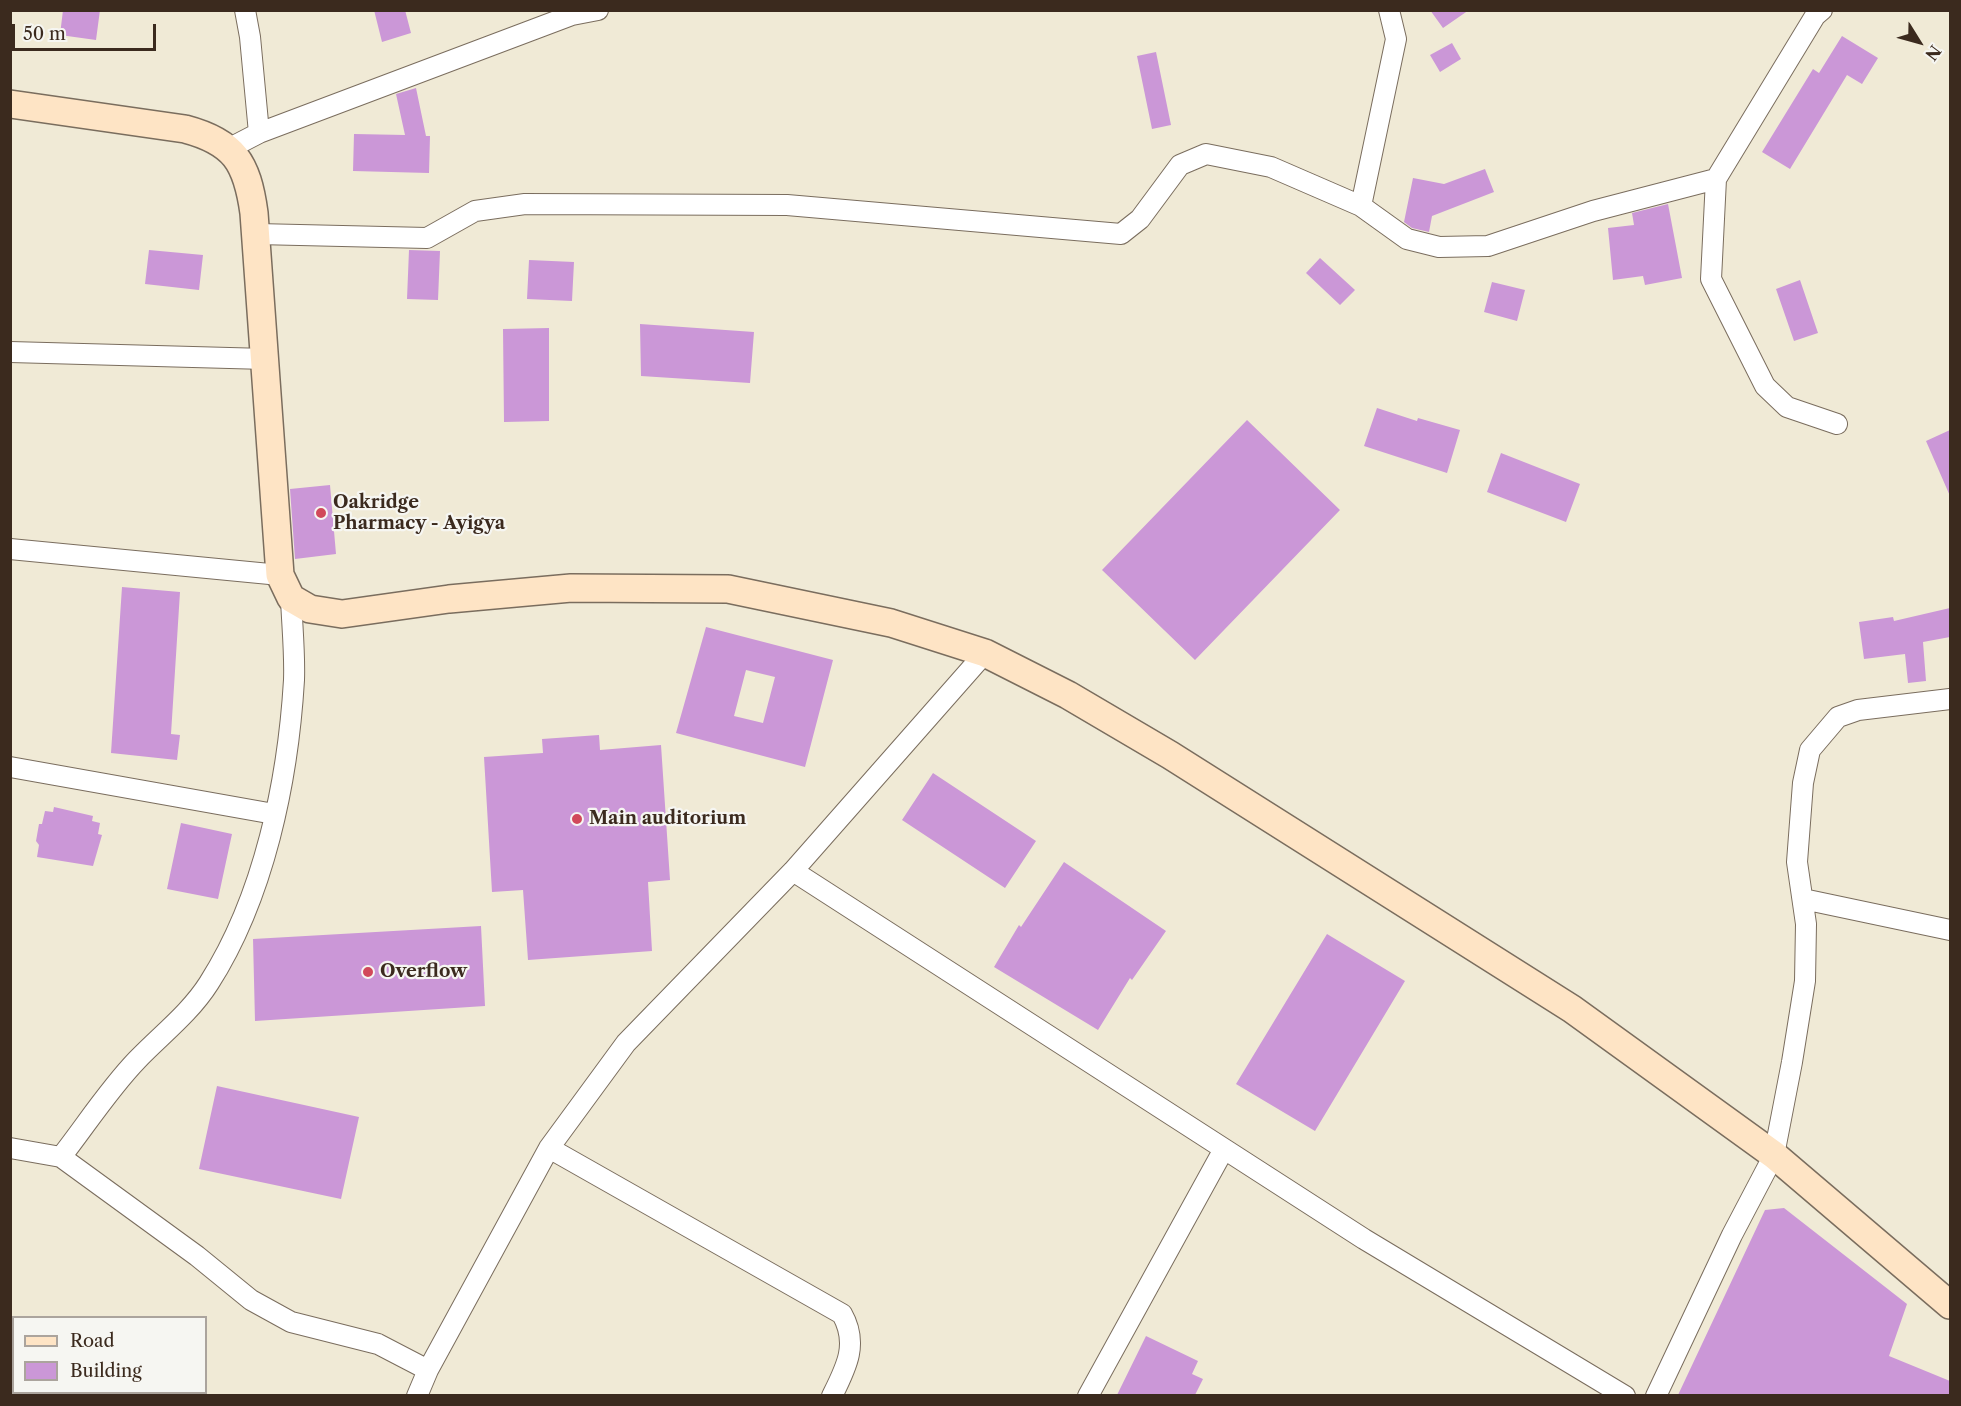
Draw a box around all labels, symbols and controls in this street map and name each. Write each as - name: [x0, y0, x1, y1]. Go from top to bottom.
- scale bar: [15, 12, 159, 50]
- north arrow: [1889, 12, 1949, 72]
- text: 50 m: [23, 23, 66, 45]
- text: N: [1921, 41, 1946, 64]
- place label: Oakridge Pharmacy - Ayigya: [333, 492, 505, 534]
- marker: Oakridge Pharmacy - Ayigya: [314, 506, 328, 520]
- place label: Main auditorium: [589, 808, 746, 830]
- marker: Main auditorium: [570, 812, 584, 826]
- place label: Overflow: [380, 961, 467, 983]
- marker: Overflow: [361, 965, 375, 979]
- legend: [12, 1316, 207, 1394]
- text: Road: [70, 1330, 115, 1352]
- text: Building: [70, 1360, 142, 1382]

